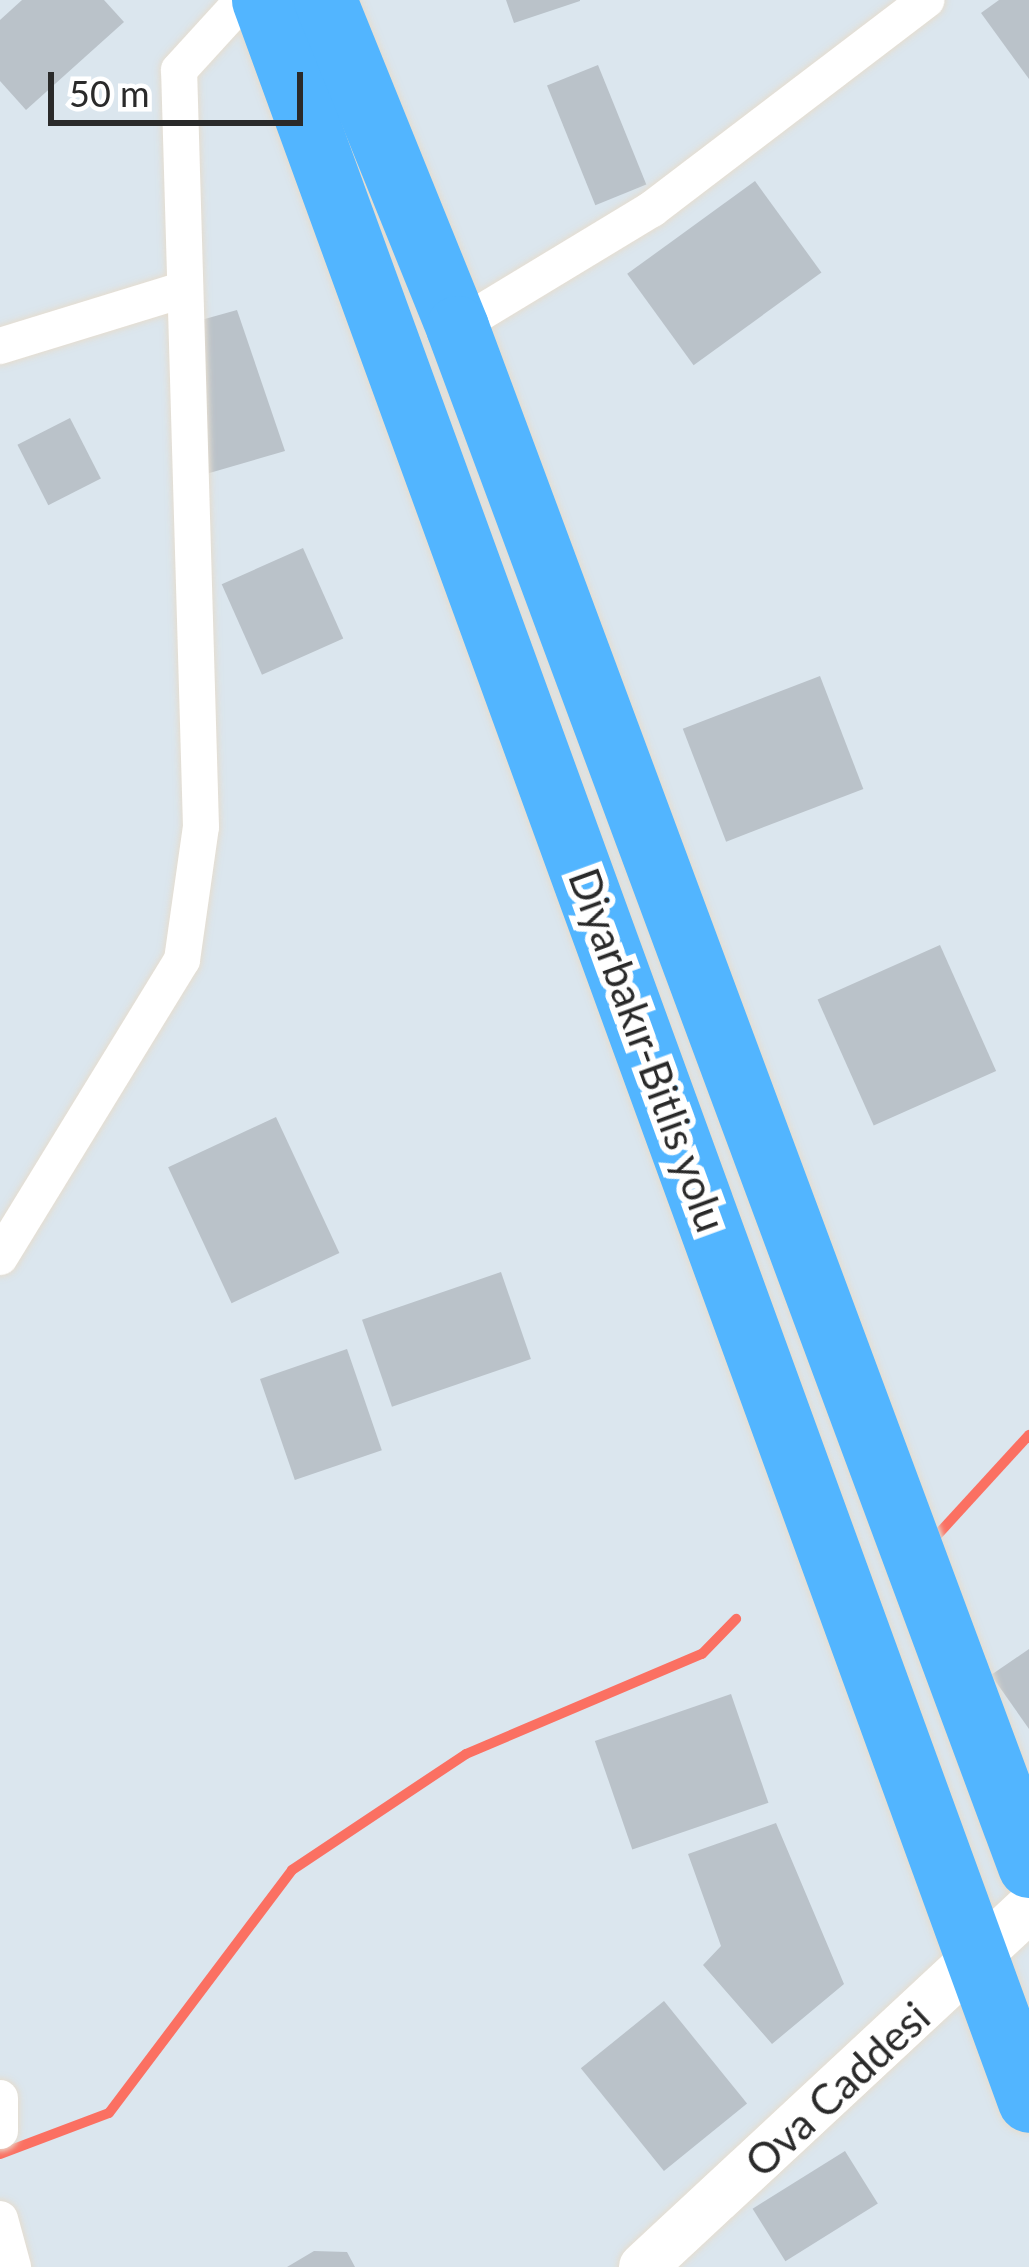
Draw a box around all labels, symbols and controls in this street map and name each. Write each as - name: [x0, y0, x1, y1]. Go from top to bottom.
- scale bar: [54, 48, 309, 122]
- text: 50 m: [69, 71, 150, 115]
- street label: Diyarbakır-Bitlis yolu: [559, 861, 737, 1239]
- street label: Ova Caddesi: [735, 1991, 939, 2187]

